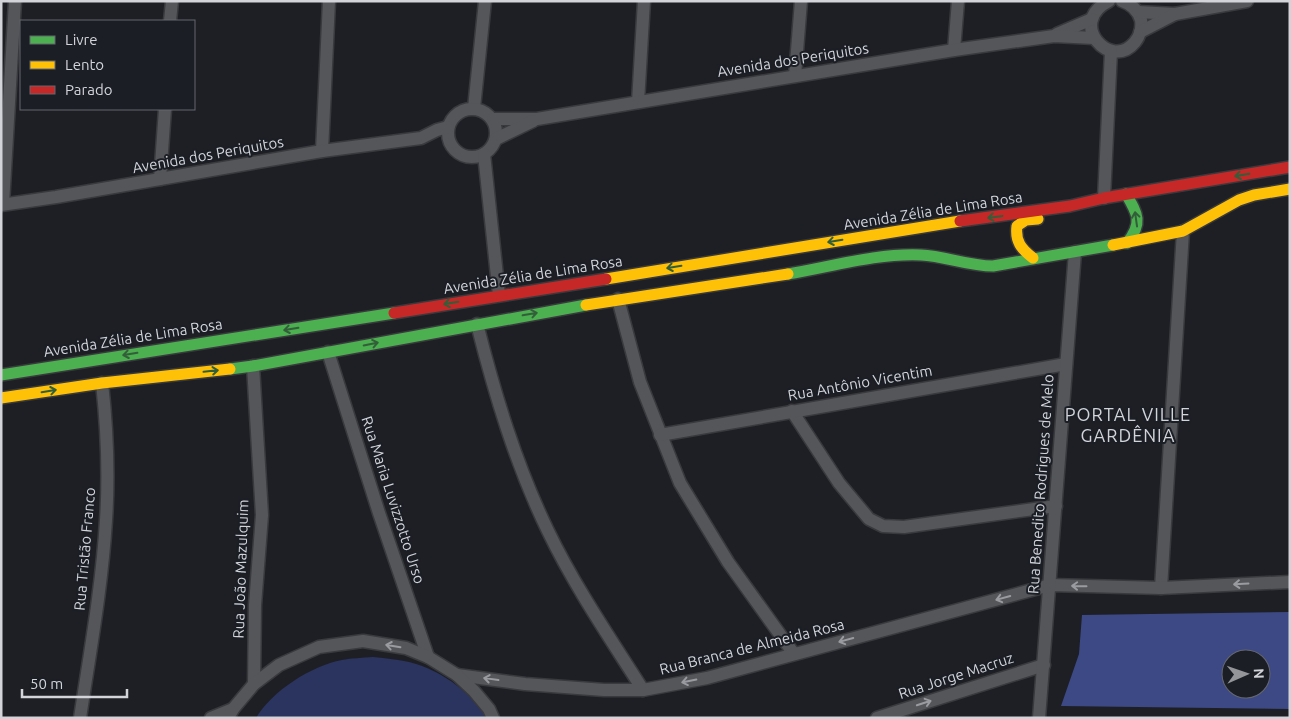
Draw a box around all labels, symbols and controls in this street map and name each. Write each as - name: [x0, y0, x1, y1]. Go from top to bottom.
- legend: [20, 20, 195, 110]
- text: Livre: [65, 31, 98, 48]
- street label: Avenida dos Periquitos: [716, 39, 870, 80]
- text: Lento: [65, 56, 104, 73]
- text: Parado: [65, 81, 112, 98]
- street label: Avenida dos Periquitos: [131, 133, 285, 176]
- one-way arrow: [1234, 171, 1250, 181]
- street label: Avenida Zélia de Lima Rosa: [842, 188, 1024, 233]
- one-way arrow: [1131, 211, 1141, 227]
- one-way arrow: [988, 212, 1004, 222]
- one-way arrow: [827, 237, 843, 247]
- street label: Avenida Zélia de Lima Rosa: [442, 252, 624, 297]
- one-way arrow: [667, 262, 683, 272]
- one-way arrow: [444, 299, 460, 308]
- one-way arrow: [522, 308, 538, 318]
- street label: Avenida Zélia de Lima Rosa: [42, 315, 224, 360]
- one-way arrow: [283, 324, 299, 334]
- one-way arrow: [362, 338, 378, 348]
- one-way arrow: [123, 349, 139, 359]
- street label: Rua Antônio Vicentim: [786, 361, 933, 404]
- one-way arrow: [202, 366, 218, 376]
- street label: Rua Benedito Rodrigues de Melo: [1024, 373, 1057, 594]
- one-way arrow: [41, 385, 57, 395]
- district label: PORTAL VILLE GARDÊNIA: [1065, 404, 1191, 445]
- street label: Rua Maria Luvizzotto Urso: [358, 414, 429, 586]
- street label: Rua Tristão Franco: [71, 487, 98, 611]
- street label: Rua João Mazulquim: [230, 499, 251, 639]
- one-way arrow: [1233, 580, 1249, 589]
- one-way arrow: [1071, 581, 1087, 591]
- one-way arrow: [995, 594, 1011, 603]
- street label: Rua Branca de Almeida Rosa: [658, 615, 846, 678]
- one-way arrow: [838, 636, 854, 645]
- one-way arrow: [385, 641, 401, 651]
- street label: Rua Jorge Macruz: [896, 649, 1016, 702]
- north arrow: [1221, 649, 1271, 699]
- scale bar: [22, 666, 128, 698]
- text: N: [1251, 668, 1267, 679]
- one-way arrow: [483, 674, 499, 684]
- text: 50 m: [30, 675, 63, 692]
- one-way arrow: [681, 677, 697, 687]
- one-way arrow: [915, 698, 931, 707]

